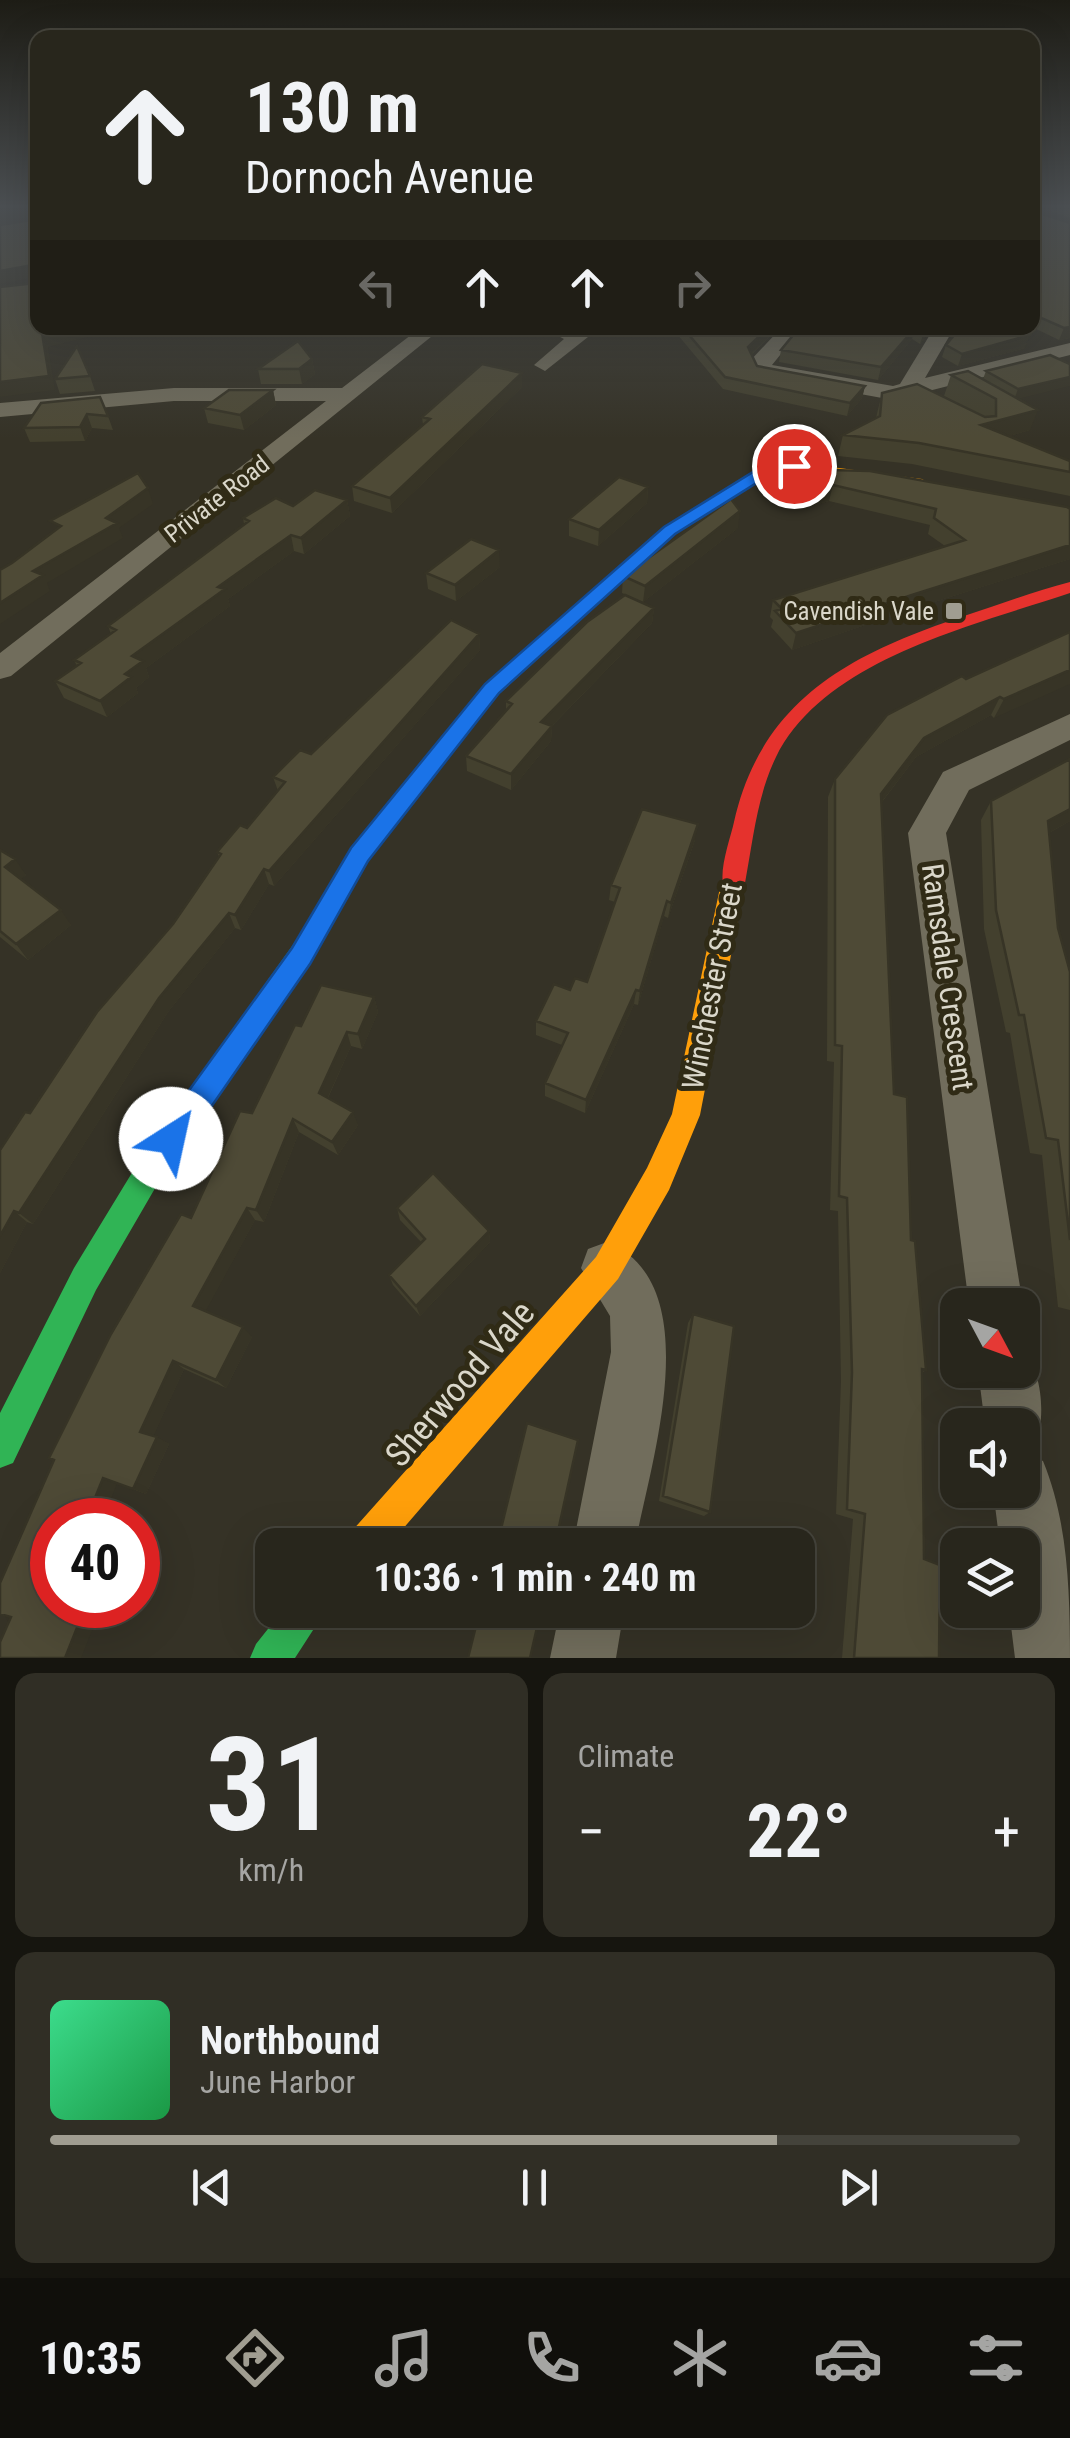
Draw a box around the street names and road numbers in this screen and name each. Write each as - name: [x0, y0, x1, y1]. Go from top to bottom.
- street label: Private Road: [159, 449, 275, 549]
- street label: Ramsdale Crescent: [915, 861, 981, 1093]
- street label: Winchester Street: [675, 880, 749, 1092]
- street label: Sherwood Vale: [377, 1293, 543, 1475]

